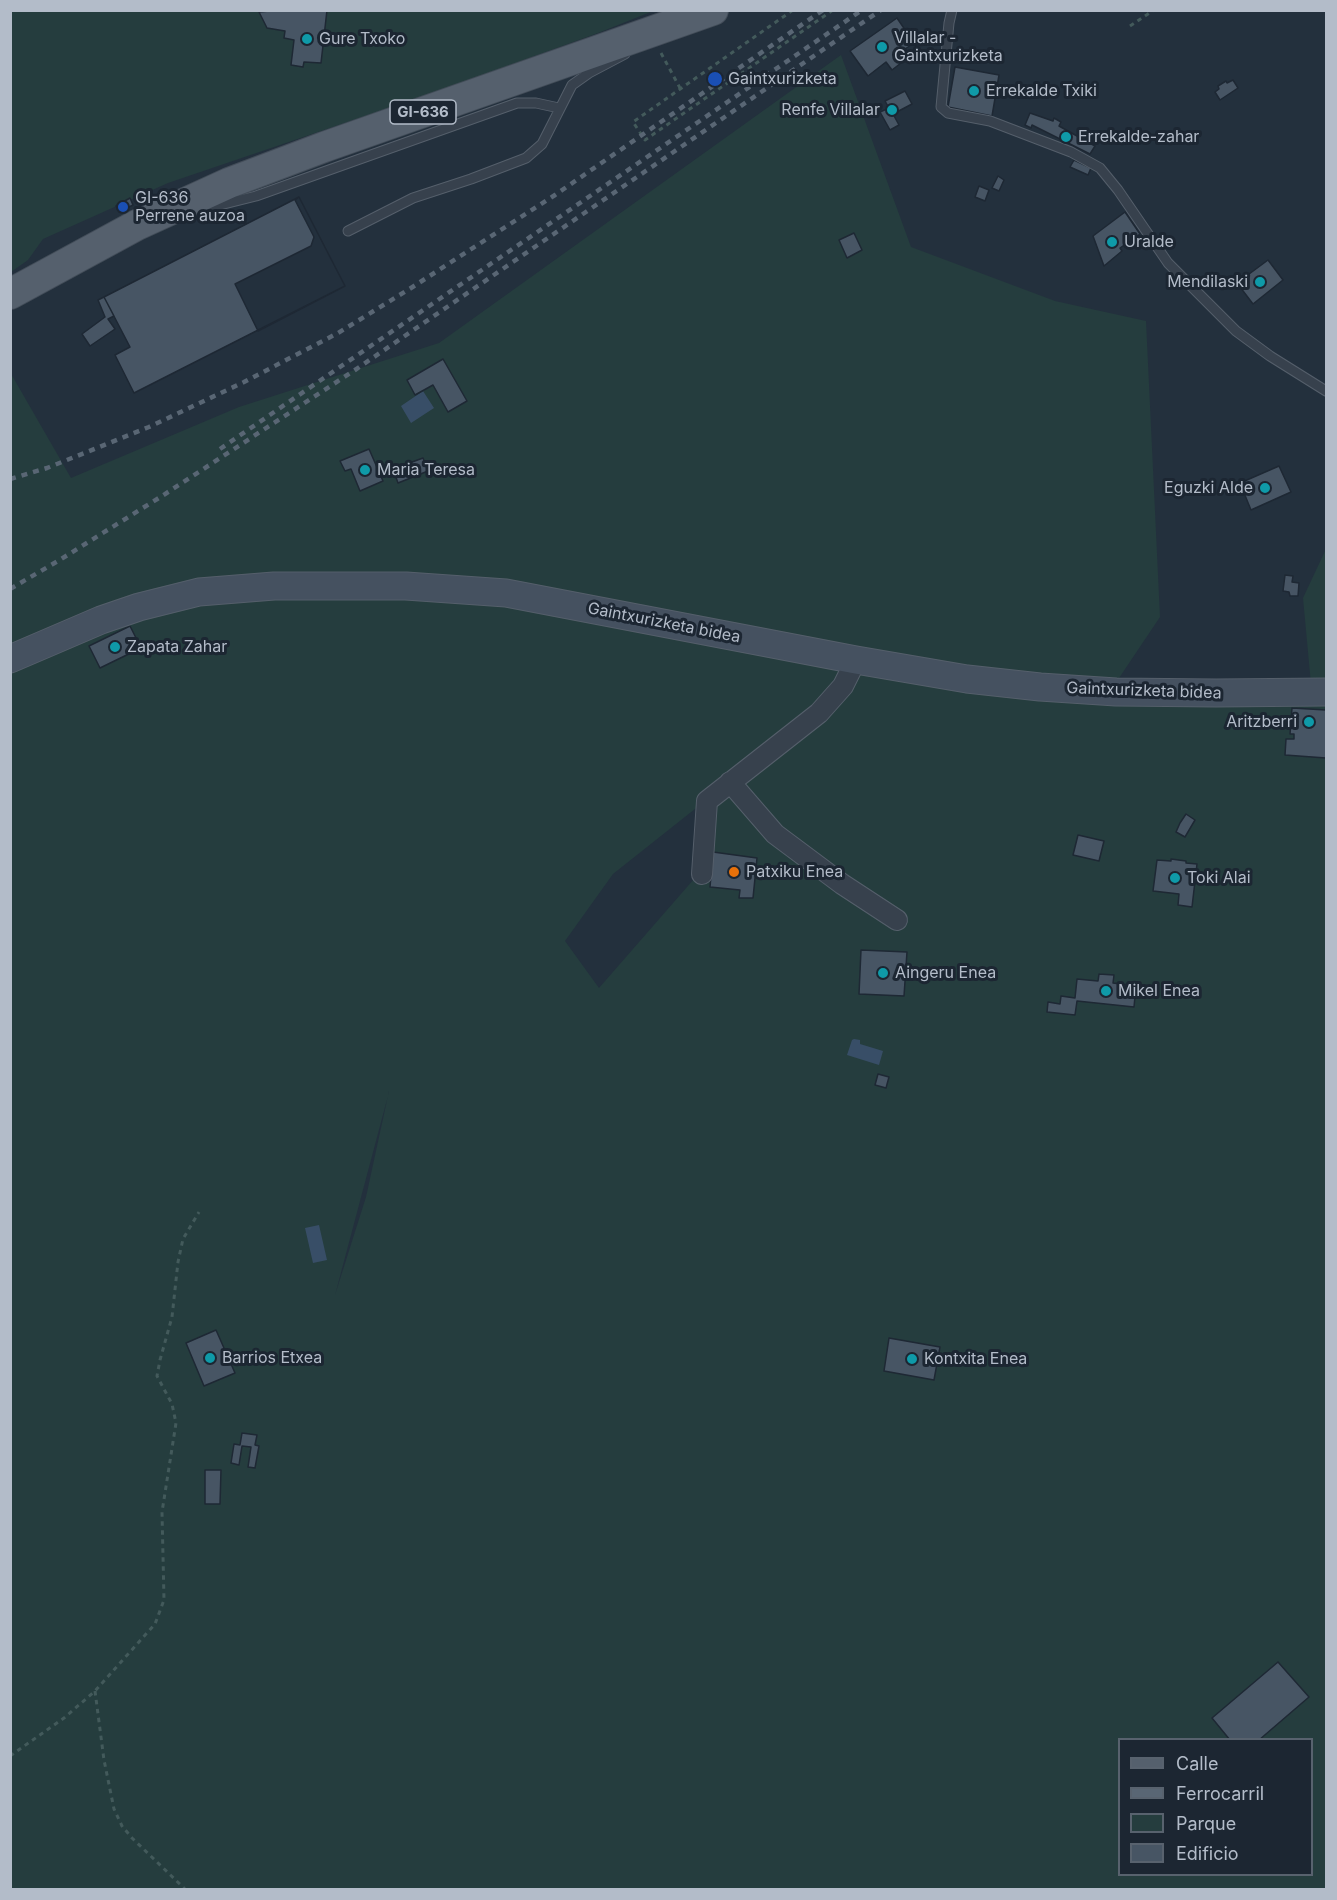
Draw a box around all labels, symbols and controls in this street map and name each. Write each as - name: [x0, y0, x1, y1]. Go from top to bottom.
- place label: Villalar - Gaintxurizketa: [894, 28, 1003, 66]
- place label: Gure Txoko: [319, 29, 405, 49]
- marker: Gure Txoko: [300, 32, 314, 46]
- marker: Villalar - Gaintxurizketa: [875, 40, 889, 54]
- place label: Gaintxurizketa: [728, 69, 837, 89]
- marker: Gaintxurizketa: [706, 70, 724, 88]
- place label: Errekalde Txiki: [986, 81, 1097, 101]
- marker: Errekalde Txiki: [967, 84, 981, 98]
- road number: GI-636: [390, 100, 456, 124]
- place label: Renfe Villalar: [781, 100, 880, 120]
- marker: Renfe Villalar: [885, 103, 899, 117]
- place label: Errekalde-zahar: [1078, 127, 1199, 147]
- marker: Errekalde-zahar: [1059, 130, 1073, 144]
- place label: GI-636 Perrene auzoa: [135, 188, 245, 226]
- marker: GI-636 Perrene auzoa: [116, 200, 130, 214]
- place label: Uralde: [1124, 232, 1174, 252]
- marker: Uralde: [1105, 235, 1119, 249]
- place label: Mendilaski: [1167, 272, 1248, 292]
- marker: Mendilaski: [1253, 275, 1267, 289]
- place label: Maria Teresa: [377, 460, 475, 480]
- marker: Maria Teresa: [358, 463, 372, 477]
- place label: Eguzki Alde: [1164, 478, 1253, 498]
- marker: Eguzki Alde: [1258, 481, 1272, 495]
- street label: Gaintxurizketa bidea: [586, 599, 742, 647]
- place label: Zapata Zahar: [127, 637, 227, 657]
- marker: Zapata Zahar: [108, 640, 122, 654]
- street label: Gaintxurizketa bidea: [1066, 679, 1222, 703]
- place label: Aritzberri: [1226, 712, 1297, 732]
- marker: Aritzberri: [1302, 715, 1316, 729]
- place label: Patxiku Enea: [746, 862, 843, 882]
- marker: Patxiku Enea: [727, 865, 741, 879]
- place label: Toki Alai: [1187, 868, 1251, 888]
- marker: Toki Alai: [1168, 871, 1182, 885]
- place label: Aingeru Enea: [895, 963, 996, 983]
- marker: Aingeru Enea: [876, 966, 890, 980]
- place label: Mikel Enea: [1118, 981, 1200, 1001]
- marker: Mikel Enea: [1099, 984, 1113, 998]
- place label: Barrios Etxea: [222, 1348, 322, 1368]
- place label: Kontxita Enea: [924, 1349, 1027, 1369]
- marker: Barrios Etxea: [203, 1351, 217, 1365]
- marker: Kontxita Enea: [905, 1352, 919, 1366]
- legend: [1118, 1738, 1313, 1876]
- text: Calle: [1176, 1753, 1218, 1774]
- text: Ferrocarril: [1176, 1783, 1264, 1804]
- text: Parque: [1176, 1813, 1236, 1834]
- text: Edificio: [1176, 1843, 1239, 1864]

